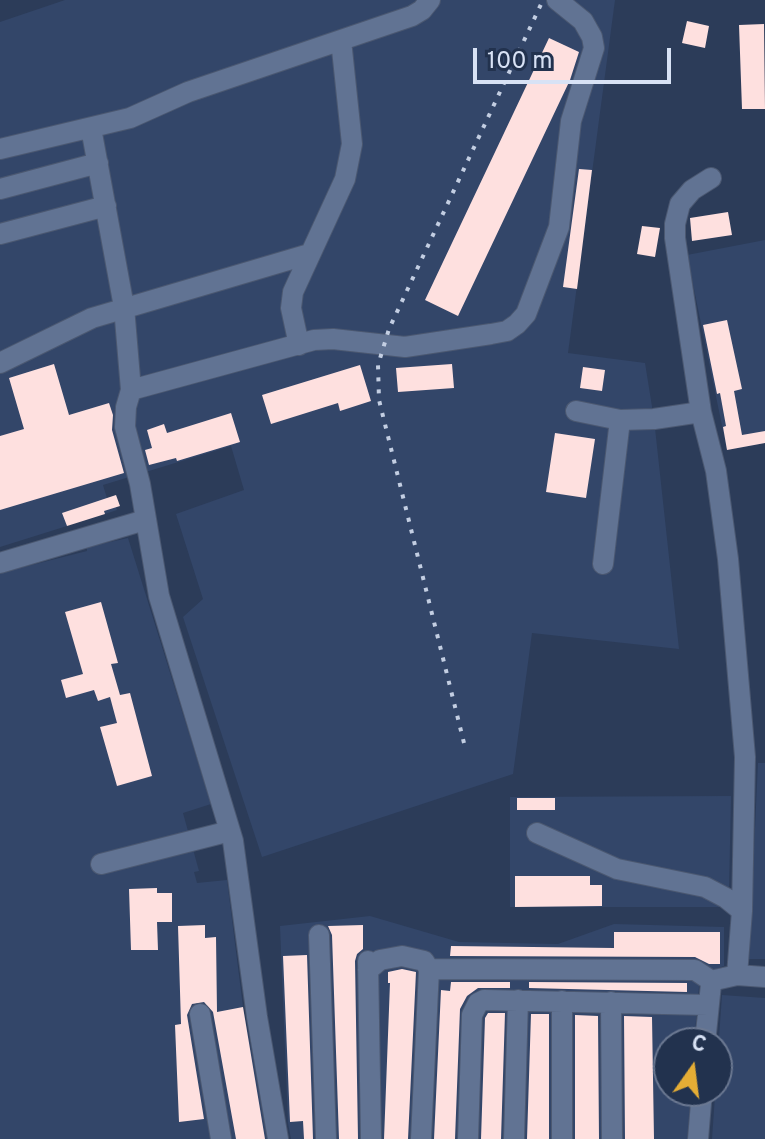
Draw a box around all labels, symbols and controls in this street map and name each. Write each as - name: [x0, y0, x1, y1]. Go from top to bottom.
- scale bar: [477, 32, 675, 82]
- text: 100 m: [487, 47, 553, 77]
- north arrow: [653, 1027, 733, 1107]
- text: С: [688, 1030, 709, 1060]

